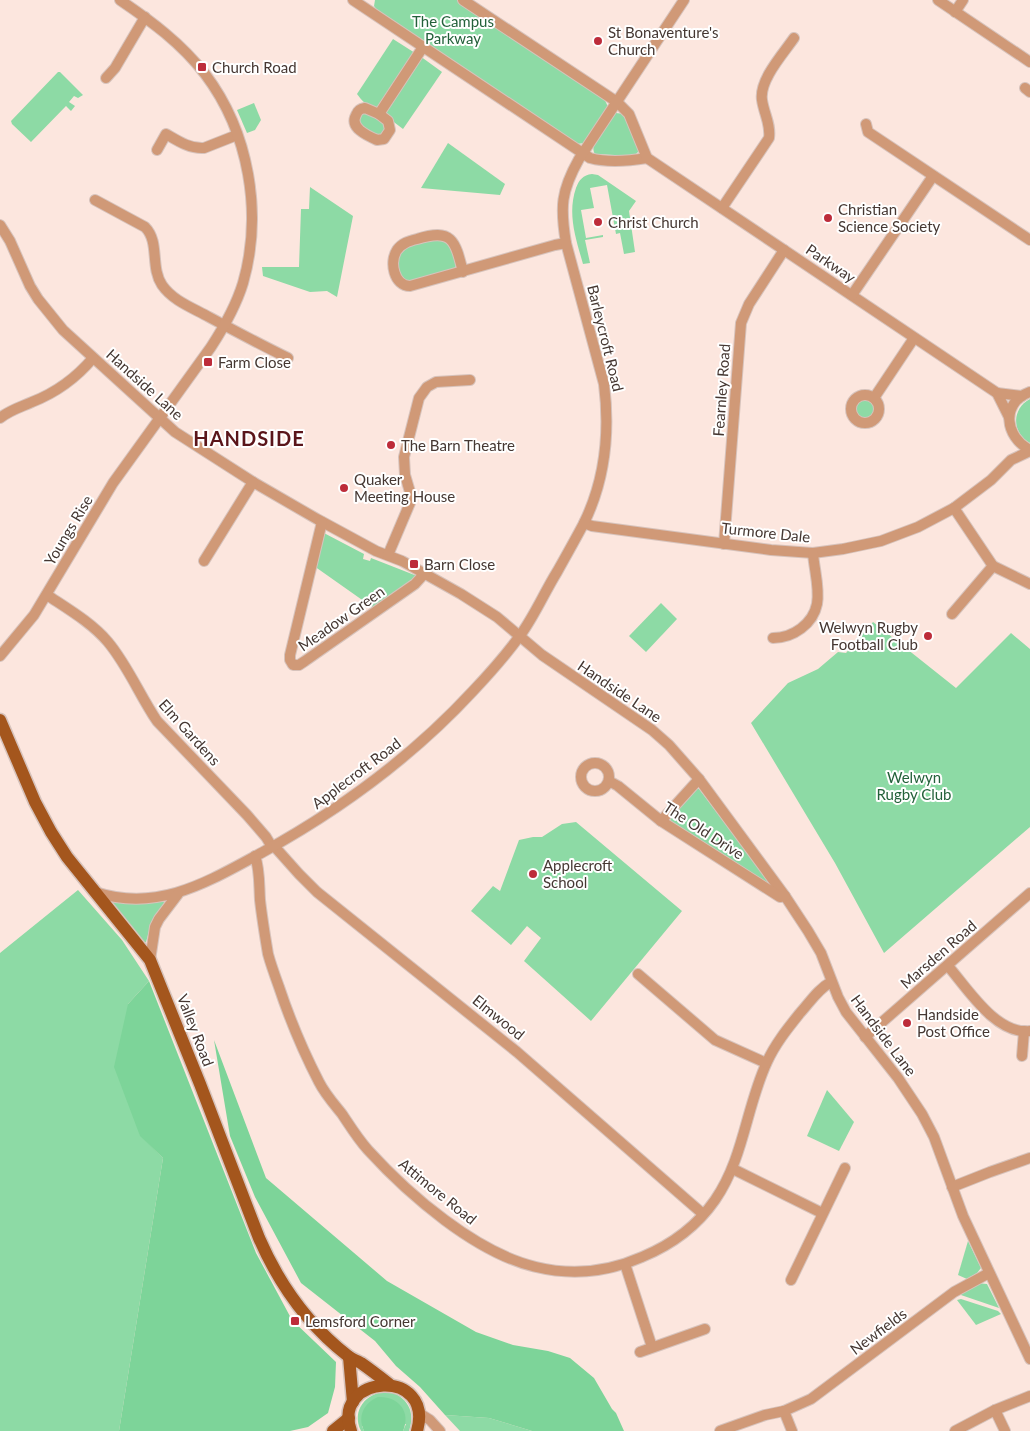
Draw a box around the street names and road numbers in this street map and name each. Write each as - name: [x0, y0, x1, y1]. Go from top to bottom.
- street label: Parkway: [803, 240, 859, 286]
- street label: Barleycroft Road: [584, 283, 628, 393]
- street label: Fearnley Road: [709, 343, 733, 437]
- street label: Handside Lane: [103, 345, 187, 423]
- street label: Youngs Rise: [40, 492, 96, 568]
- street label: Turmore Dale: [721, 518, 811, 546]
- street label: Meadow Green: [294, 582, 388, 654]
- street label: Handside Lane: [575, 656, 665, 726]
- street label: Elm Gardens: [156, 695, 224, 769]
- street label: Applecroft Road: [308, 734, 404, 812]
- street label: The Old Drive: [660, 797, 748, 863]
- street label: Marsden Road: [896, 916, 980, 992]
- street label: Valley Road: [174, 991, 218, 1069]
- street label: Elmwood: [469, 991, 529, 1043]
- street label: Handside Lane: [848, 991, 920, 1079]
- street label: Attimore Road: [396, 1154, 480, 1228]
- street label: Newfields: [846, 1304, 910, 1358]

